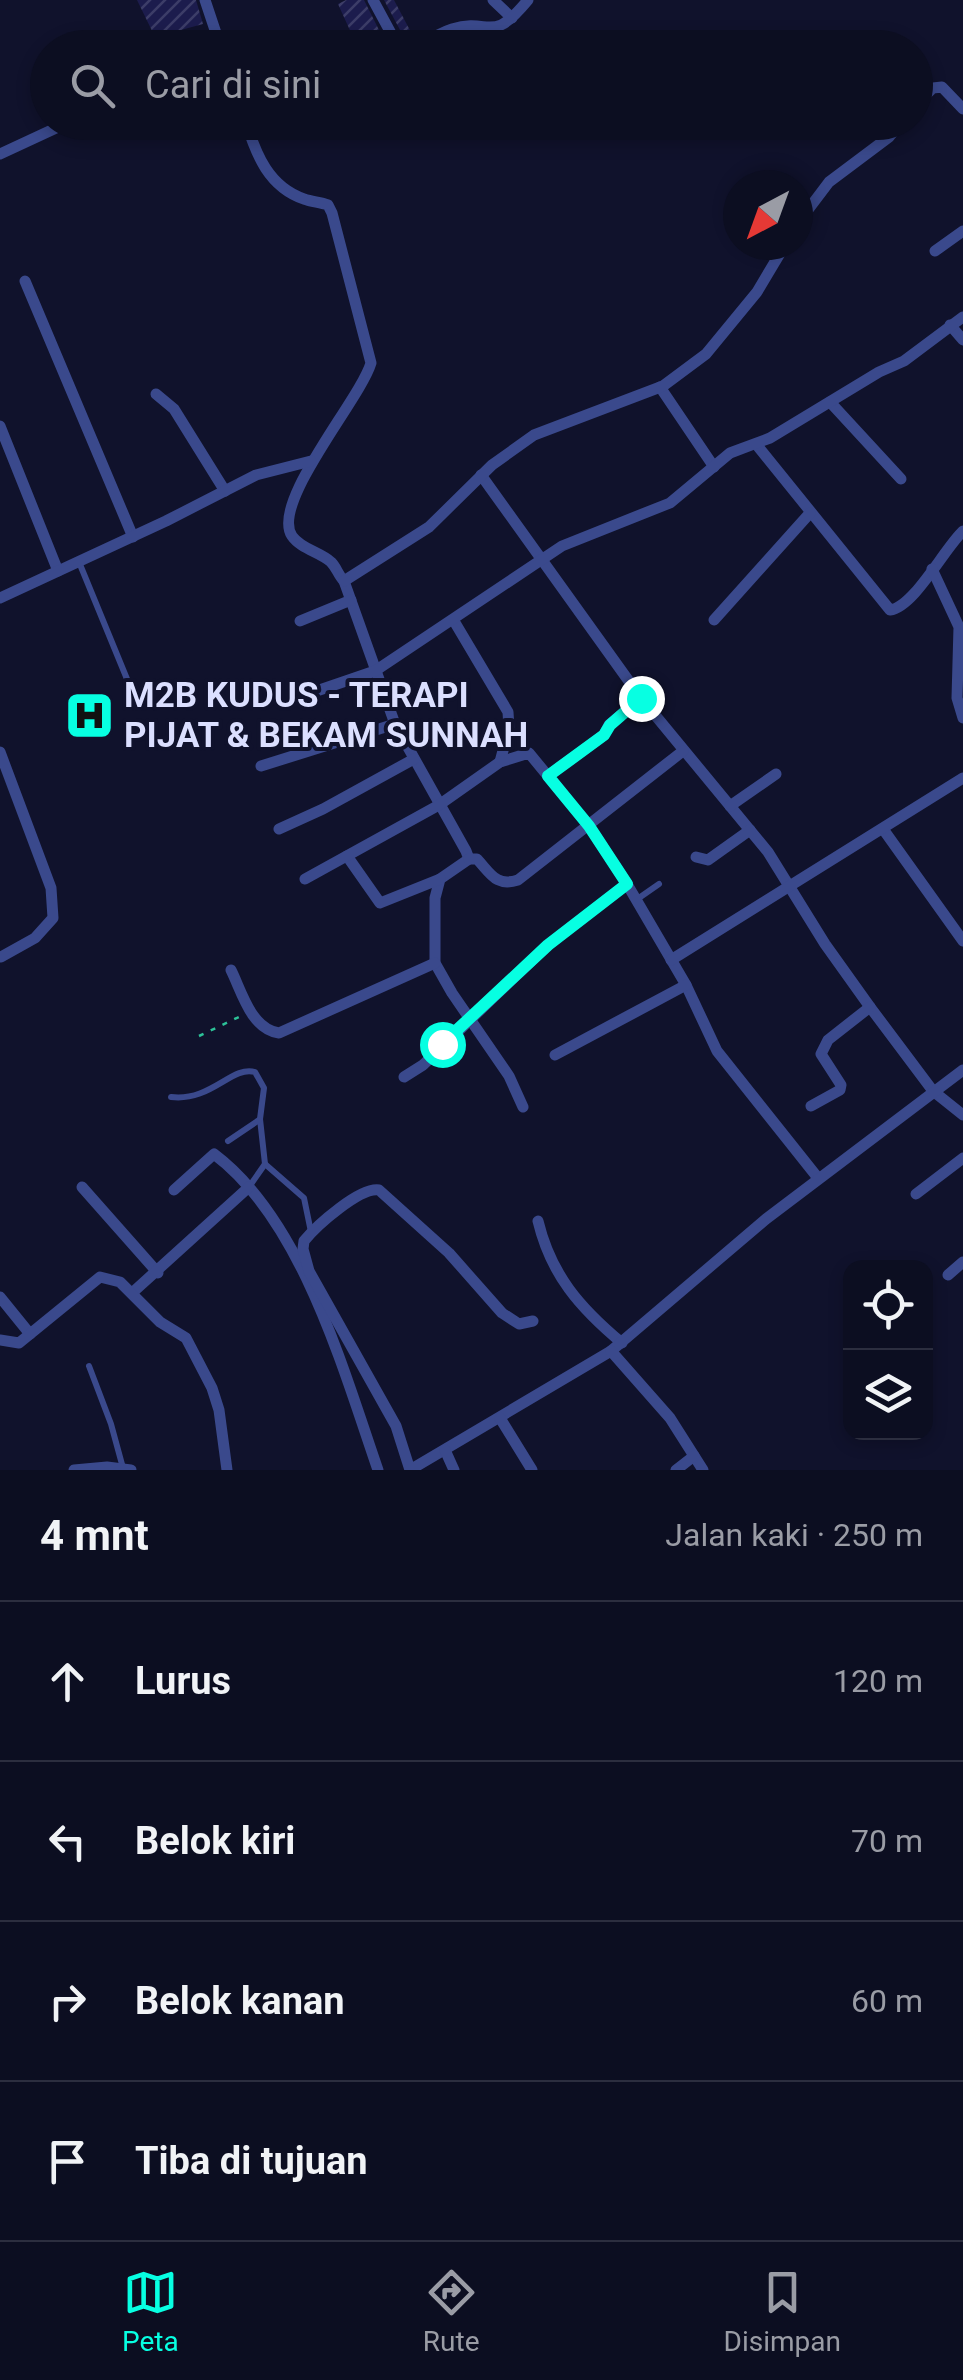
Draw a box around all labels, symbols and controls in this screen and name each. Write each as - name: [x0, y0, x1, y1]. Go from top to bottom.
- search box: [30, 30, 933, 140]
- icon: search: [65, 58, 120, 113]
- text: Cari di sini: [145, 63, 321, 107]
- north arrow: [723, 170, 813, 260]
- place label: M2B KUDUS - TERAPI PIJAT & BEKAM SUNNAH: [124, 675, 528, 756]
- route end: [619, 676, 665, 722]
- hospital icon: M2B KUDUS - TERAPI PIJAT & BEKAM SUNNAH: [63, 689, 115, 741]
- route start: [420, 1022, 466, 1068]
- map controls: [843, 1260, 933, 1440]
- button: locate: [843, 1260, 933, 1350]
- button: layers: [843, 1350, 933, 1440]
- text: 4 mnt: [40, 1511, 149, 1560]
- text: Jalan kaki · 250 m: [665, 1516, 923, 1554]
- icon: ahead: [40, 1654, 95, 1709]
- text: Lurus: [135, 1659, 231, 1703]
- text: 120 m: [833, 1662, 923, 1700]
- icon: left: [40, 1814, 95, 1869]
- text: Belok kiri: [135, 1819, 295, 1863]
- text: 70 m: [851, 1822, 923, 1860]
- icon: right: [40, 1974, 95, 2029]
- text: Belok kanan: [135, 1979, 345, 2023]
- text: 60 m: [851, 1982, 923, 2020]
- icon: arrive: [40, 2134, 95, 2189]
- text: Tiba di tujuan: [135, 2139, 368, 2183]
- tab: Peta: [122, 2265, 179, 2358]
- tab: Rute: [423, 2265, 480, 2358]
- tab: Disimpan: [724, 2265, 841, 2358]

